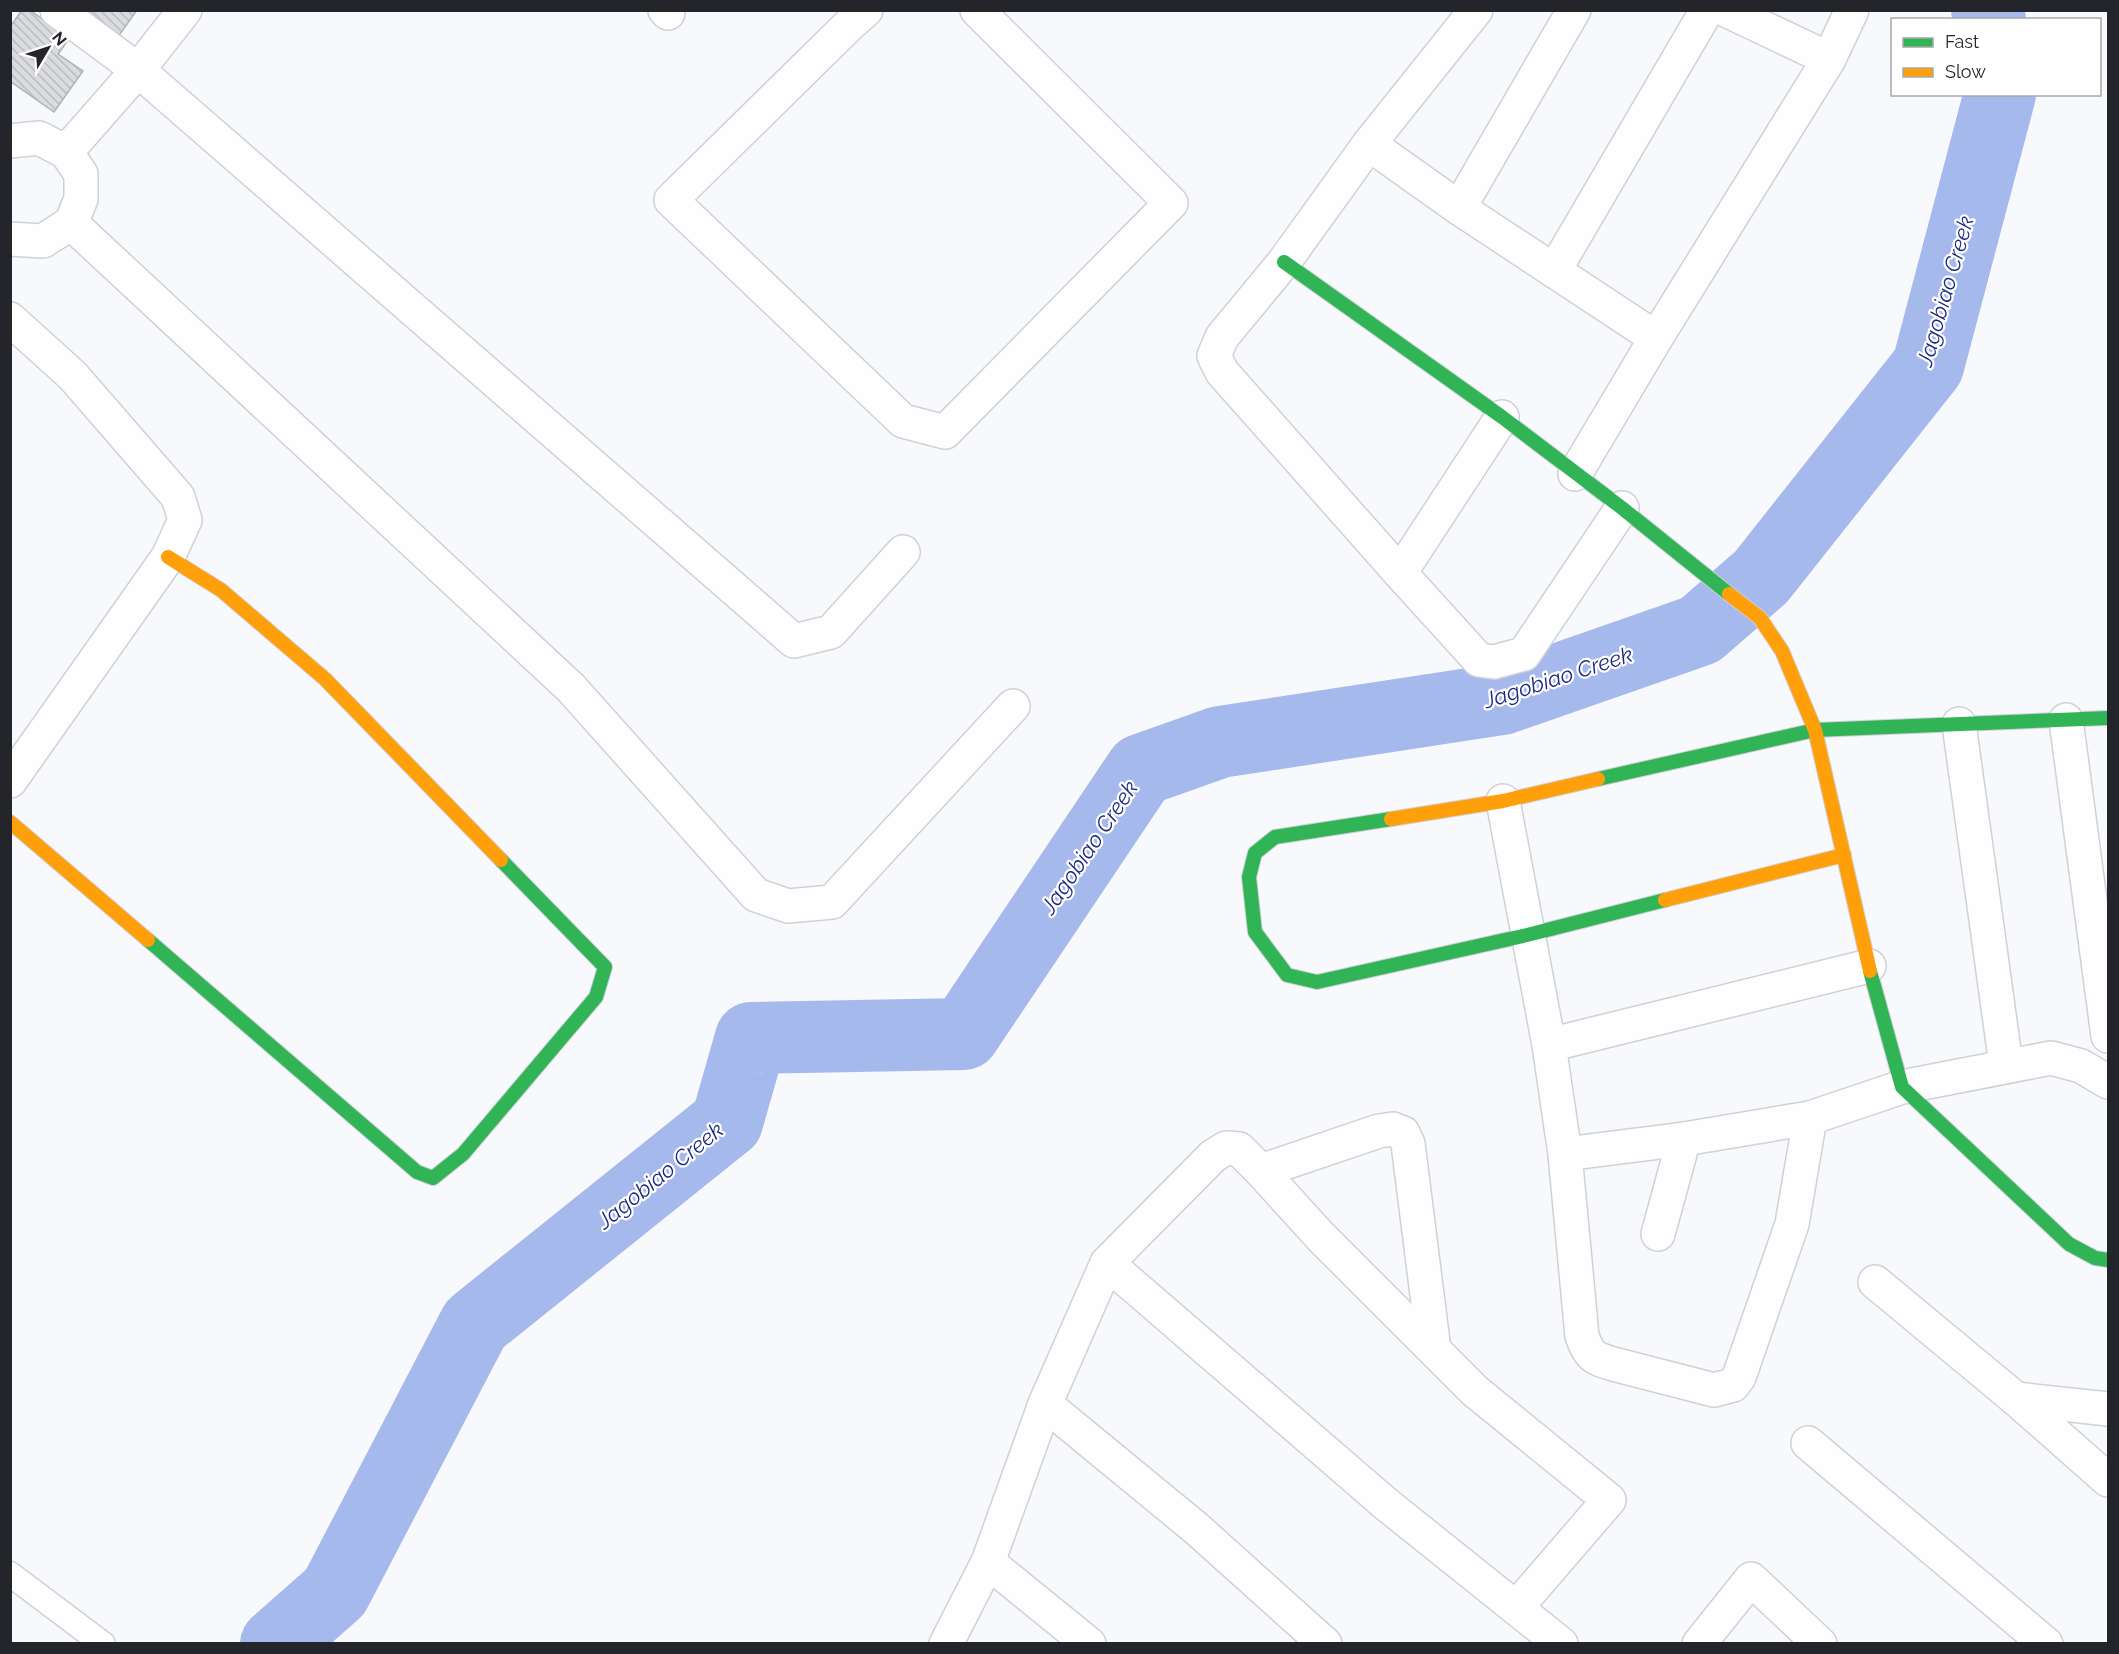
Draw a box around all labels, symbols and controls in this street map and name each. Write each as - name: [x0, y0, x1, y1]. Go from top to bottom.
- north arrow: [18, 18, 78, 78]
- legend: [1891, 18, 2101, 96]
- text: N: [48, 28, 70, 50]
- text: Fast: [1945, 31, 1979, 52]
- text: Slow: [1945, 61, 1986, 82]
- water label: Jagobiao Creek: [1911, 213, 1979, 370]
- water label: Jagobiao Creek: [1479, 641, 1636, 714]
- water label: Jagobiao Creek: [1034, 775, 1143, 919]
- water label: Jagobiao Creek: [591, 1116, 729, 1234]

